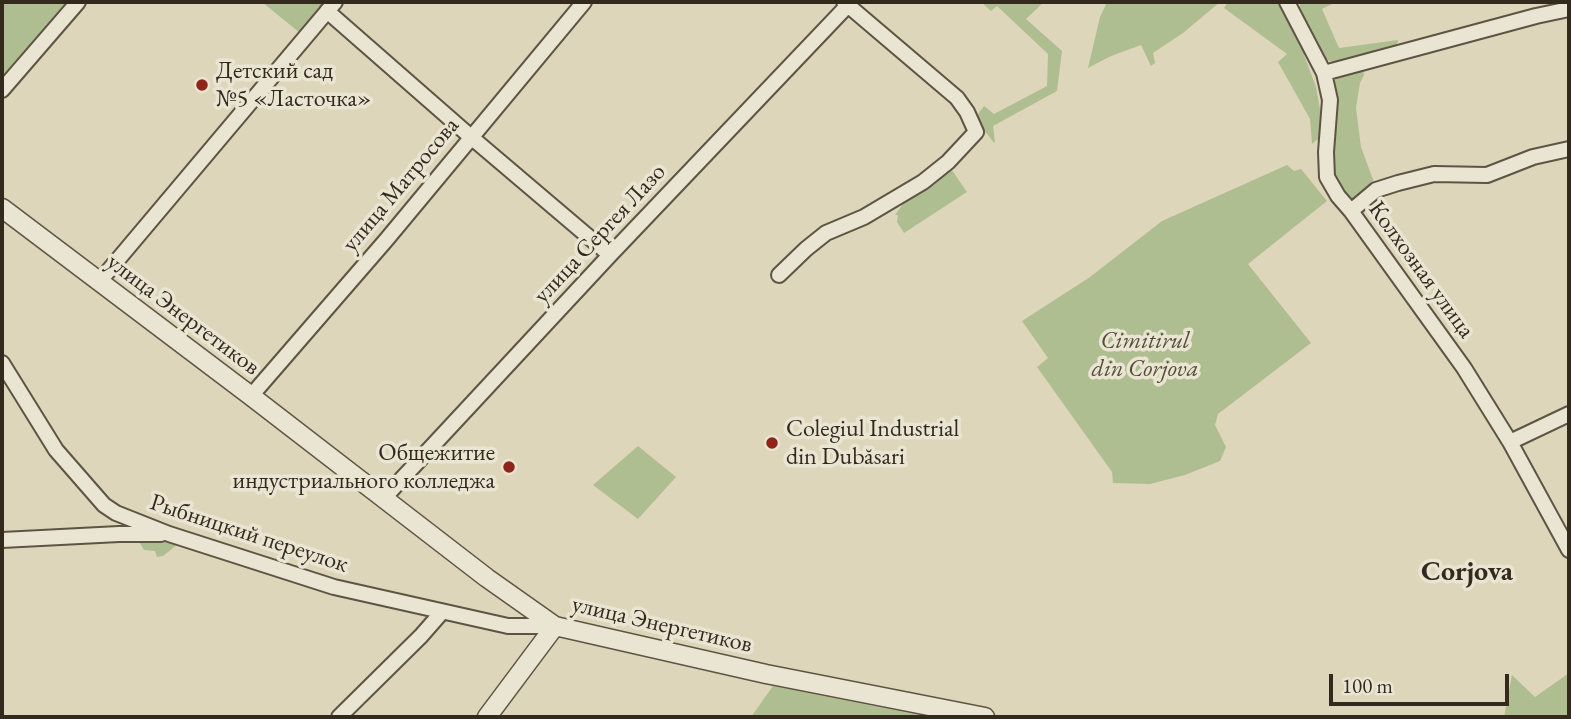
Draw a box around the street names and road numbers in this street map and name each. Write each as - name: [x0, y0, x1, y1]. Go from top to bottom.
- street label: улица Матросова: [336, 112, 466, 258]
- street label: улица Сергея Лазо: [528, 158, 672, 310]
- street label: Колхозная улица: [1362, 196, 1480, 344]
- street label: улица Энергетиков: [101, 248, 265, 382]
- street label: Рыбницкий переулок: [146, 488, 352, 580]
- street label: улица Энергетиков: [569, 590, 755, 660]

